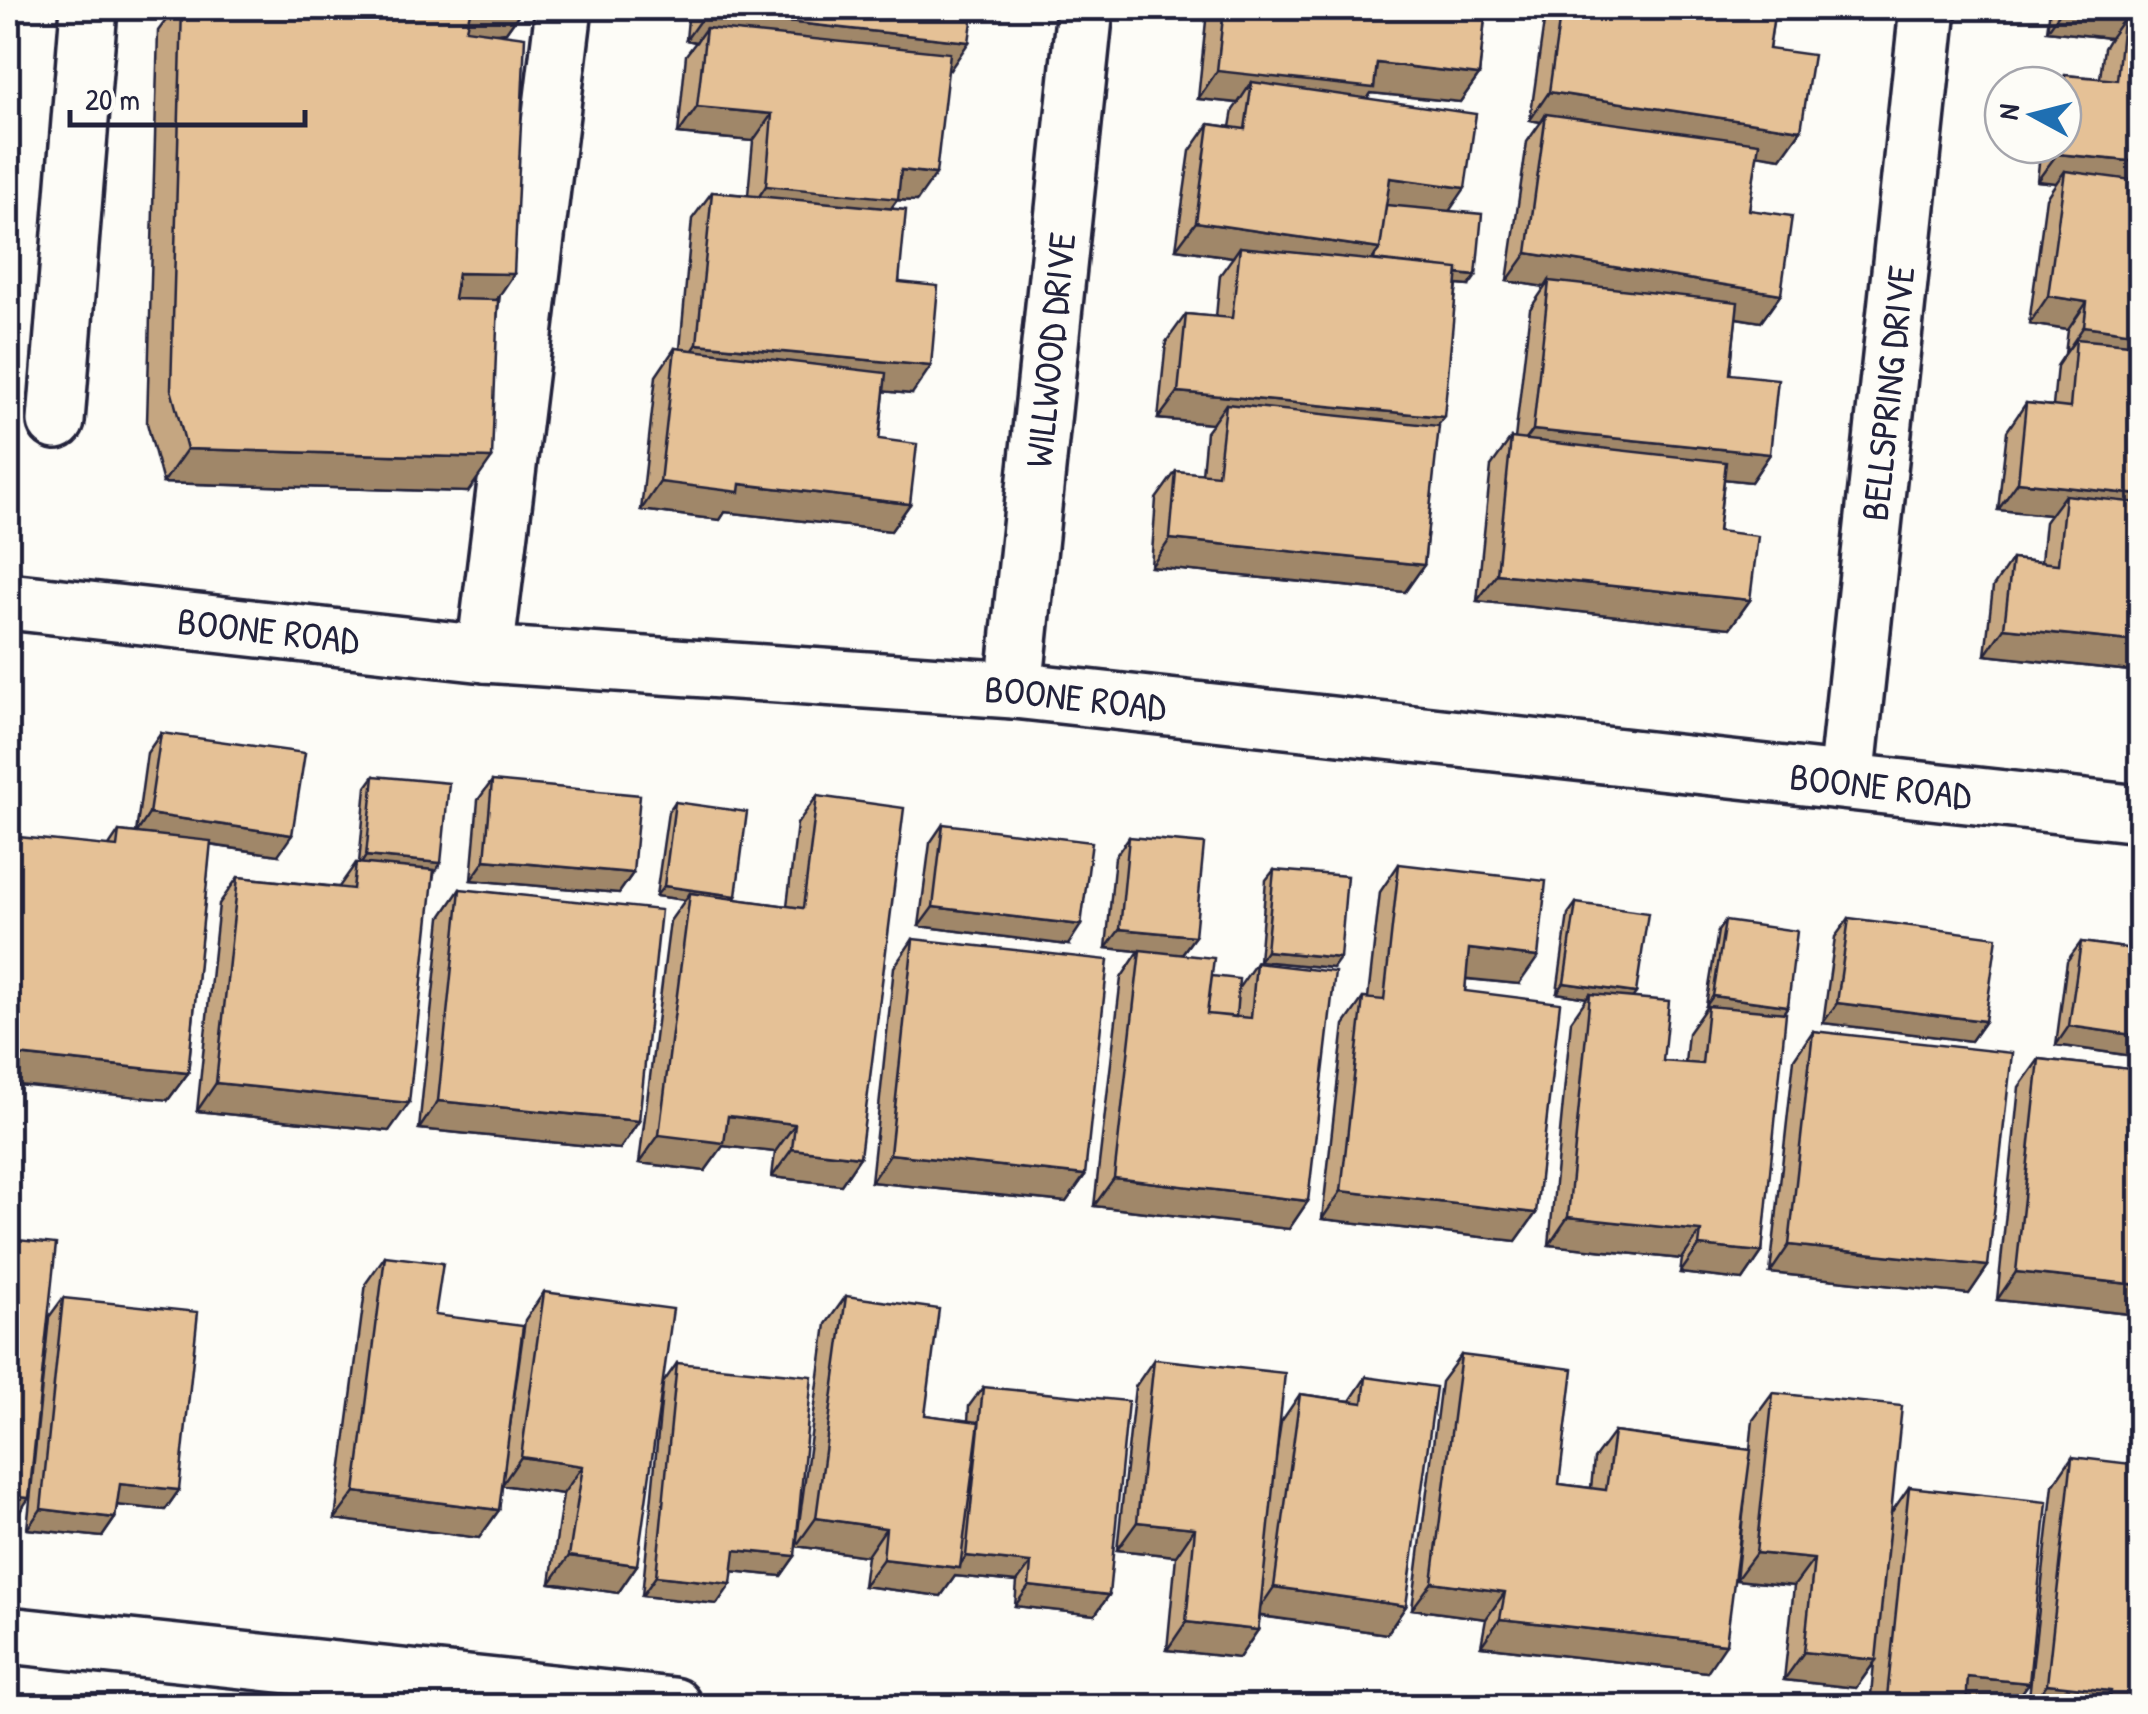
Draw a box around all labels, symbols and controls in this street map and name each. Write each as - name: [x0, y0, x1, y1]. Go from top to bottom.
- scale bar: [70, 65, 305, 127]
- north arrow: [1983, 65, 2083, 165]
- text: 20 m: [85, 79, 140, 119]
- text: N: [1988, 102, 2028, 122]
- street label: WILLWOOD DRIVE: [1011, 230, 1087, 470]
- street label: BELLSPRING DRIVE: [1848, 263, 1927, 523]
- street label: BOONE ROAD: [175, 594, 362, 666]
- street label: BOONE ROAD: [983, 662, 1169, 733]
- street label: BOONE ROAD: [1787, 750, 1974, 821]

